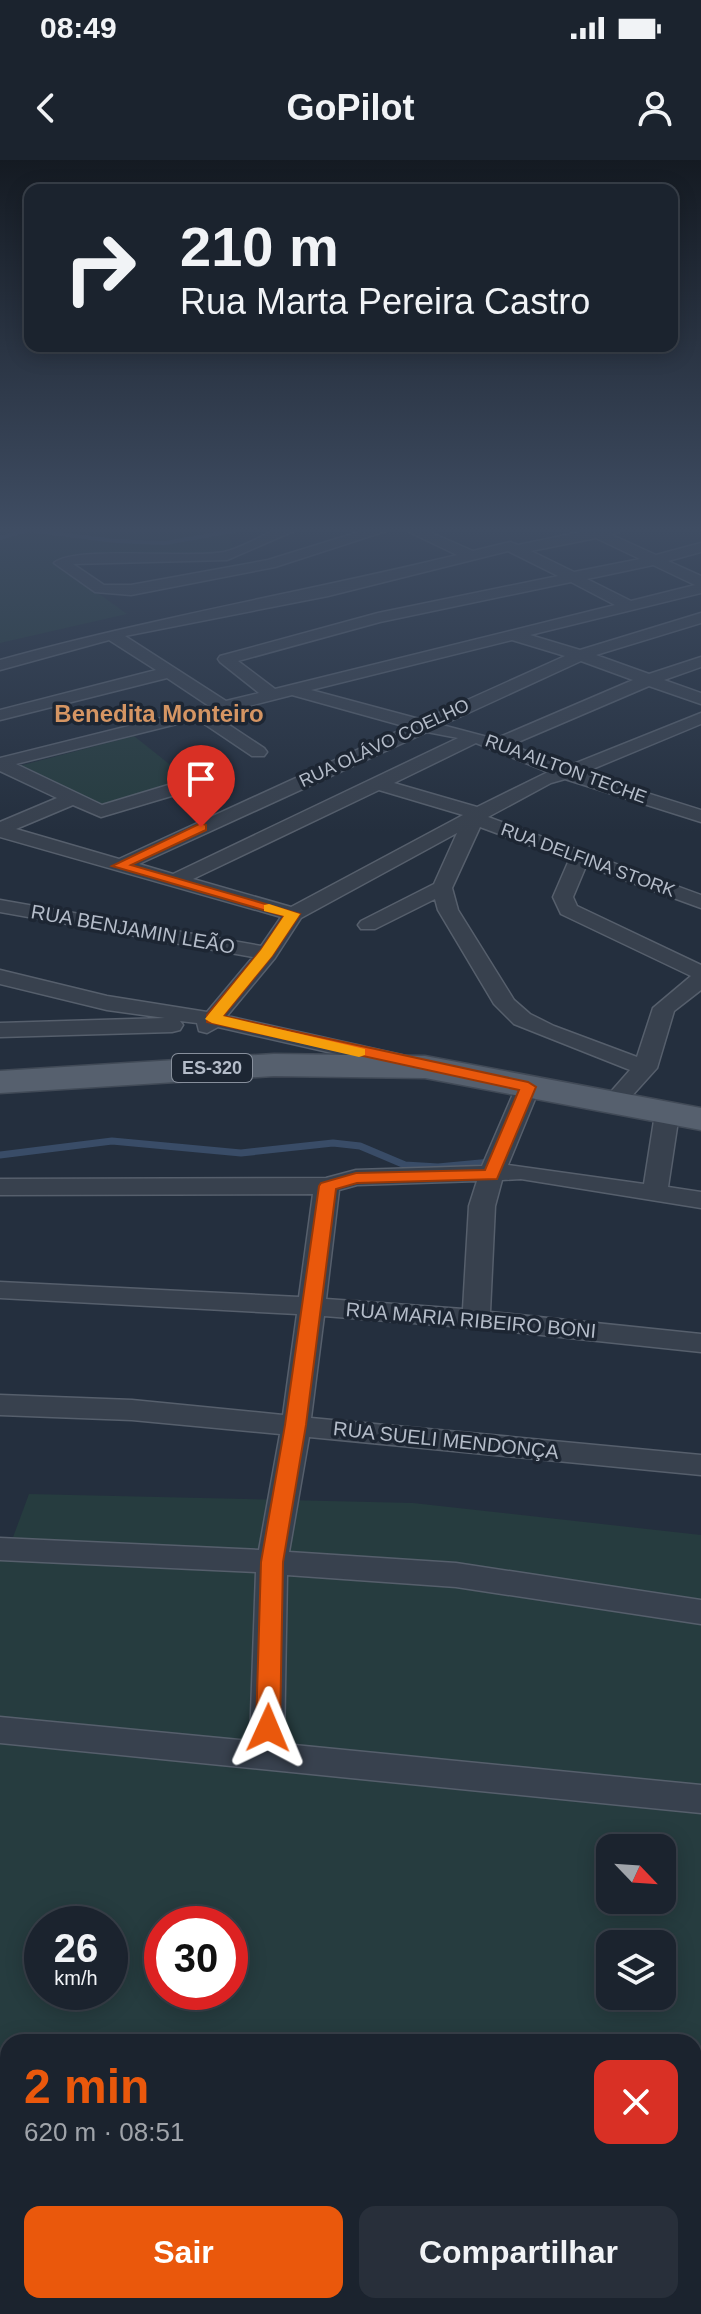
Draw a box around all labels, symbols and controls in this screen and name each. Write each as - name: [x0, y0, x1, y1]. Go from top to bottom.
- text: 08:49: [40, 11, 117, 44]
- icon: back: [24, 86, 68, 130]
- icon: person: [633, 86, 677, 130]
- text: GoPilot: [287, 87, 415, 128]
- text: 210 m: [180, 215, 339, 278]
- icon: right: [48, 216, 152, 320]
- text: Rua Marta Pereira Castro: [180, 281, 590, 322]
- street label: RUA OLÁVO COELHO: [296, 695, 472, 791]
- district label: Benedita Monteiro: [54, 700, 264, 727]
- street label: RUA AILTON TECHE: [483, 731, 649, 807]
- pin: [167, 745, 235, 827]
- icon: arrive: [179, 757, 223, 801]
- street label: RUA DELFINA STORK: [498, 819, 678, 901]
- street label: RUA BENJAMIN LEÃO: [29, 899, 237, 958]
- road number: ES-320: [172, 1054, 252, 1082]
- street label: RUA MARIA RIBEIRO BONI: [345, 1298, 597, 1342]
- street label: RUA SUELI MENDONÇA: [332, 1417, 561, 1463]
- position arrow: [226, 1686, 310, 1770]
- north arrow: [596, 1834, 676, 1914]
- map controls: [596, 1834, 676, 2010]
- speed limit sign: 30: [144, 1906, 248, 2010]
- text: 26: [54, 1926, 98, 1970]
- button: layers: [596, 1930, 676, 2010]
- text: km/h: [54, 1967, 98, 1989]
- text: 2 min: [24, 2060, 149, 2113]
- button: close: [594, 2060, 678, 2144]
- text: 620 m · 08:51: [24, 2117, 184, 2147]
- button: Sair: [24, 2206, 343, 2298]
- button: Compartilhar: [359, 2206, 678, 2298]

